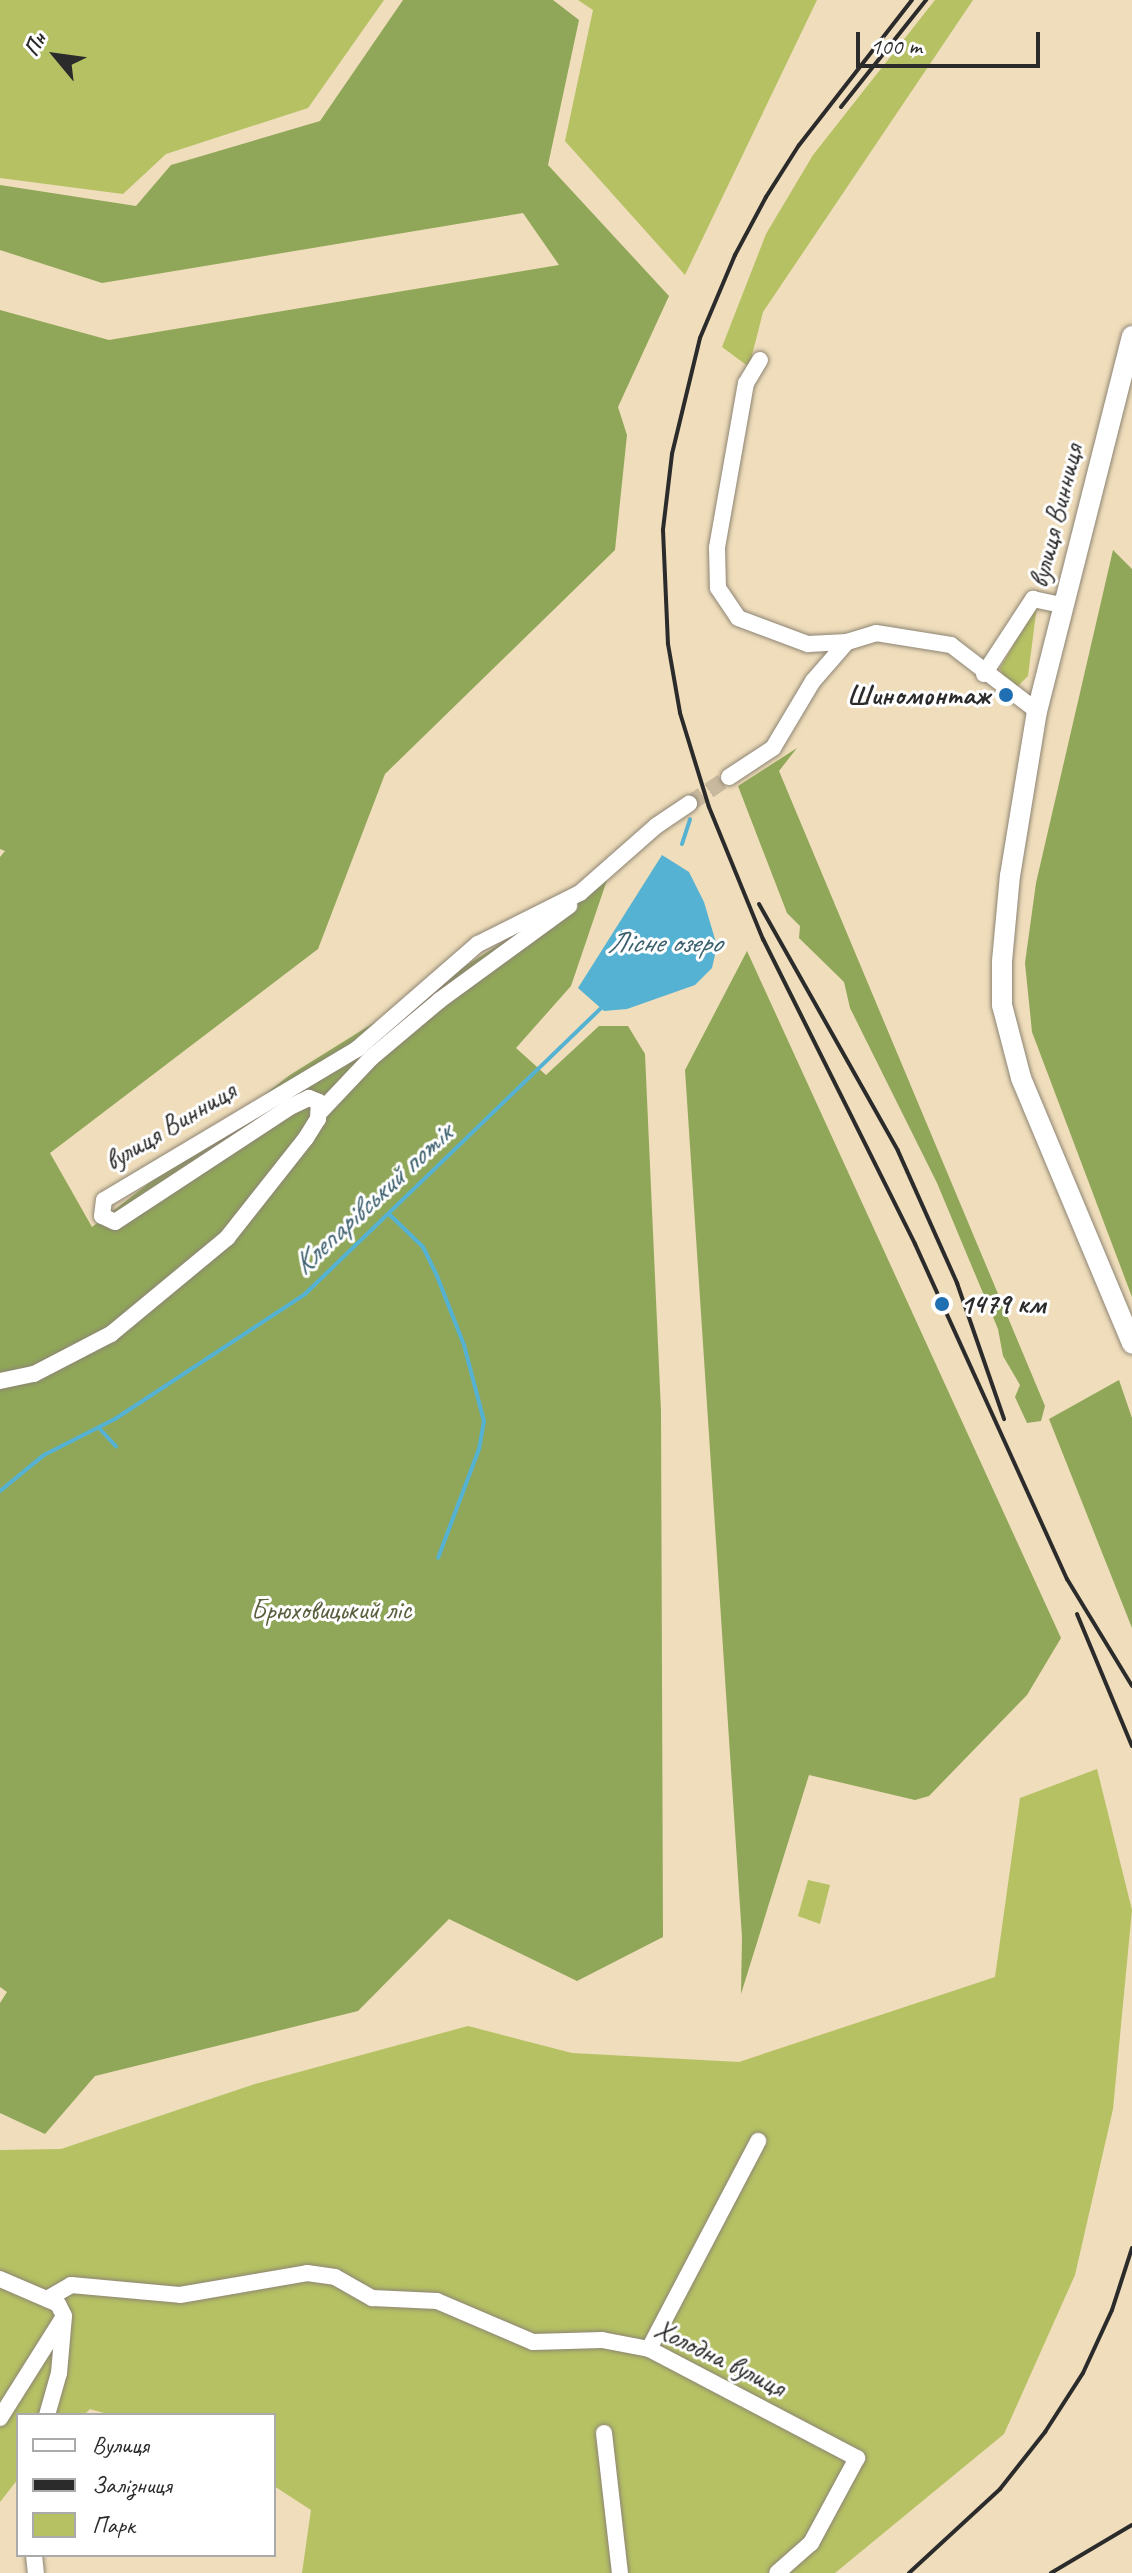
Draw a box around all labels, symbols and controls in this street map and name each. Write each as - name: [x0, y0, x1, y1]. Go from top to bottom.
- north arrow: [16, 16, 96, 96]
- scale bar: [860, 16, 1044, 66]
- text: Пн: [17, 28, 53, 61]
- text: 100 m: [870, 31, 922, 61]
- street label: вулиця Винниця: [1022, 441, 1090, 591]
- place label: Шиномонтаж: [847, 678, 990, 712]
- marker: Шиномонтаж: [997, 686, 1015, 704]
- water label: Лісне озеро: [607, 924, 721, 960]
- street label: вулиця Винниця: [98, 1074, 242, 1178]
- water label: Клепарівський потік: [285, 1116, 459, 1282]
- place label: 1479 км: [960, 1287, 1046, 1321]
- marker: 1479 км: [931, 1293, 953, 1315]
- park label: Брюховицький ліс: [251, 1593, 411, 1627]
- street label: Холодна вулиця: [649, 2312, 791, 2404]
- legend: [16, 2413, 276, 2557]
- text: Вулиця: [92, 2430, 149, 2460]
- text: Залізниця: [92, 2470, 171, 2500]
- text: Парк: [92, 2510, 135, 2540]

